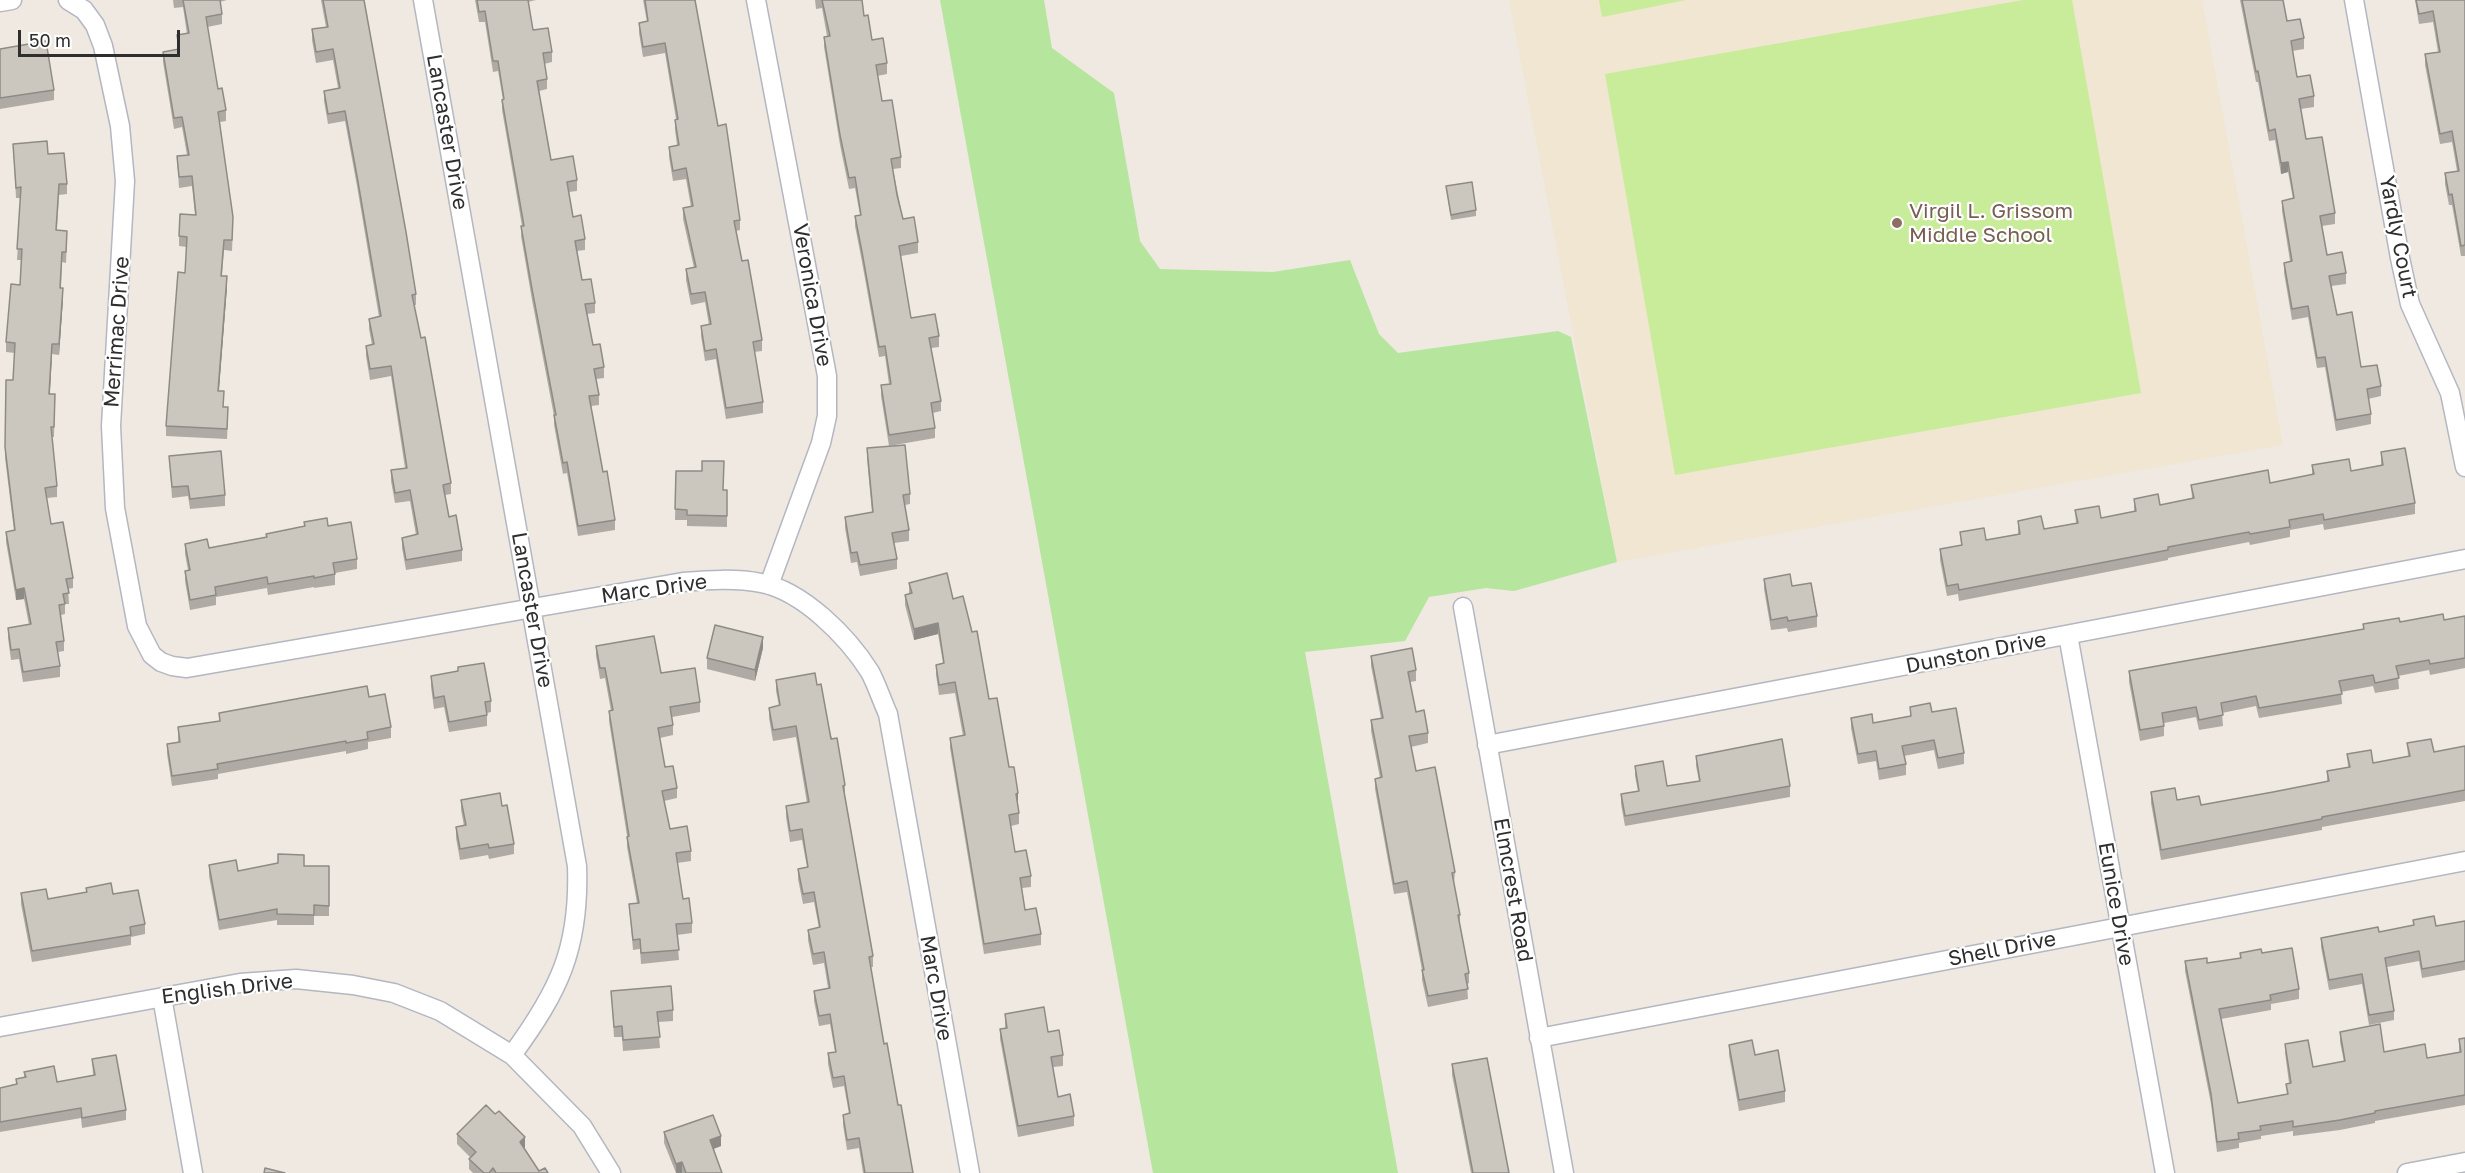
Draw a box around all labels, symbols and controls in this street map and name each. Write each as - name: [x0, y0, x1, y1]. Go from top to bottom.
- scale bar: [21, 18, 183, 56]
- text: 50 m: [29, 29, 71, 51]
- street label: Lancaster Drive: [421, 52, 473, 212]
- street label: Yardly Court: [2374, 174, 2422, 300]
- place label: Virgil L. Grissom Middle School: [1909, 198, 2073, 248]
- marker: Virgil L. Grissom Middle School: [1890, 216, 1904, 230]
- street label: Veronica Drive: [787, 222, 837, 368]
- street label: Merrimac Drive: [99, 256, 135, 408]
- street label: Lancaster Drive: [506, 530, 558, 690]
- street label: Marc Drive: [599, 569, 709, 609]
- street label: Dunston Drive: [1904, 627, 2048, 679]
- street label: Elmcrest Road: [1488, 816, 1538, 964]
- street label: Eunice Drive: [2093, 840, 2139, 968]
- street label: Shell Drive: [1946, 926, 2058, 972]
- street label: Marc Drive: [914, 933, 958, 1043]
- street label: English Drive: [160, 968, 294, 1010]

